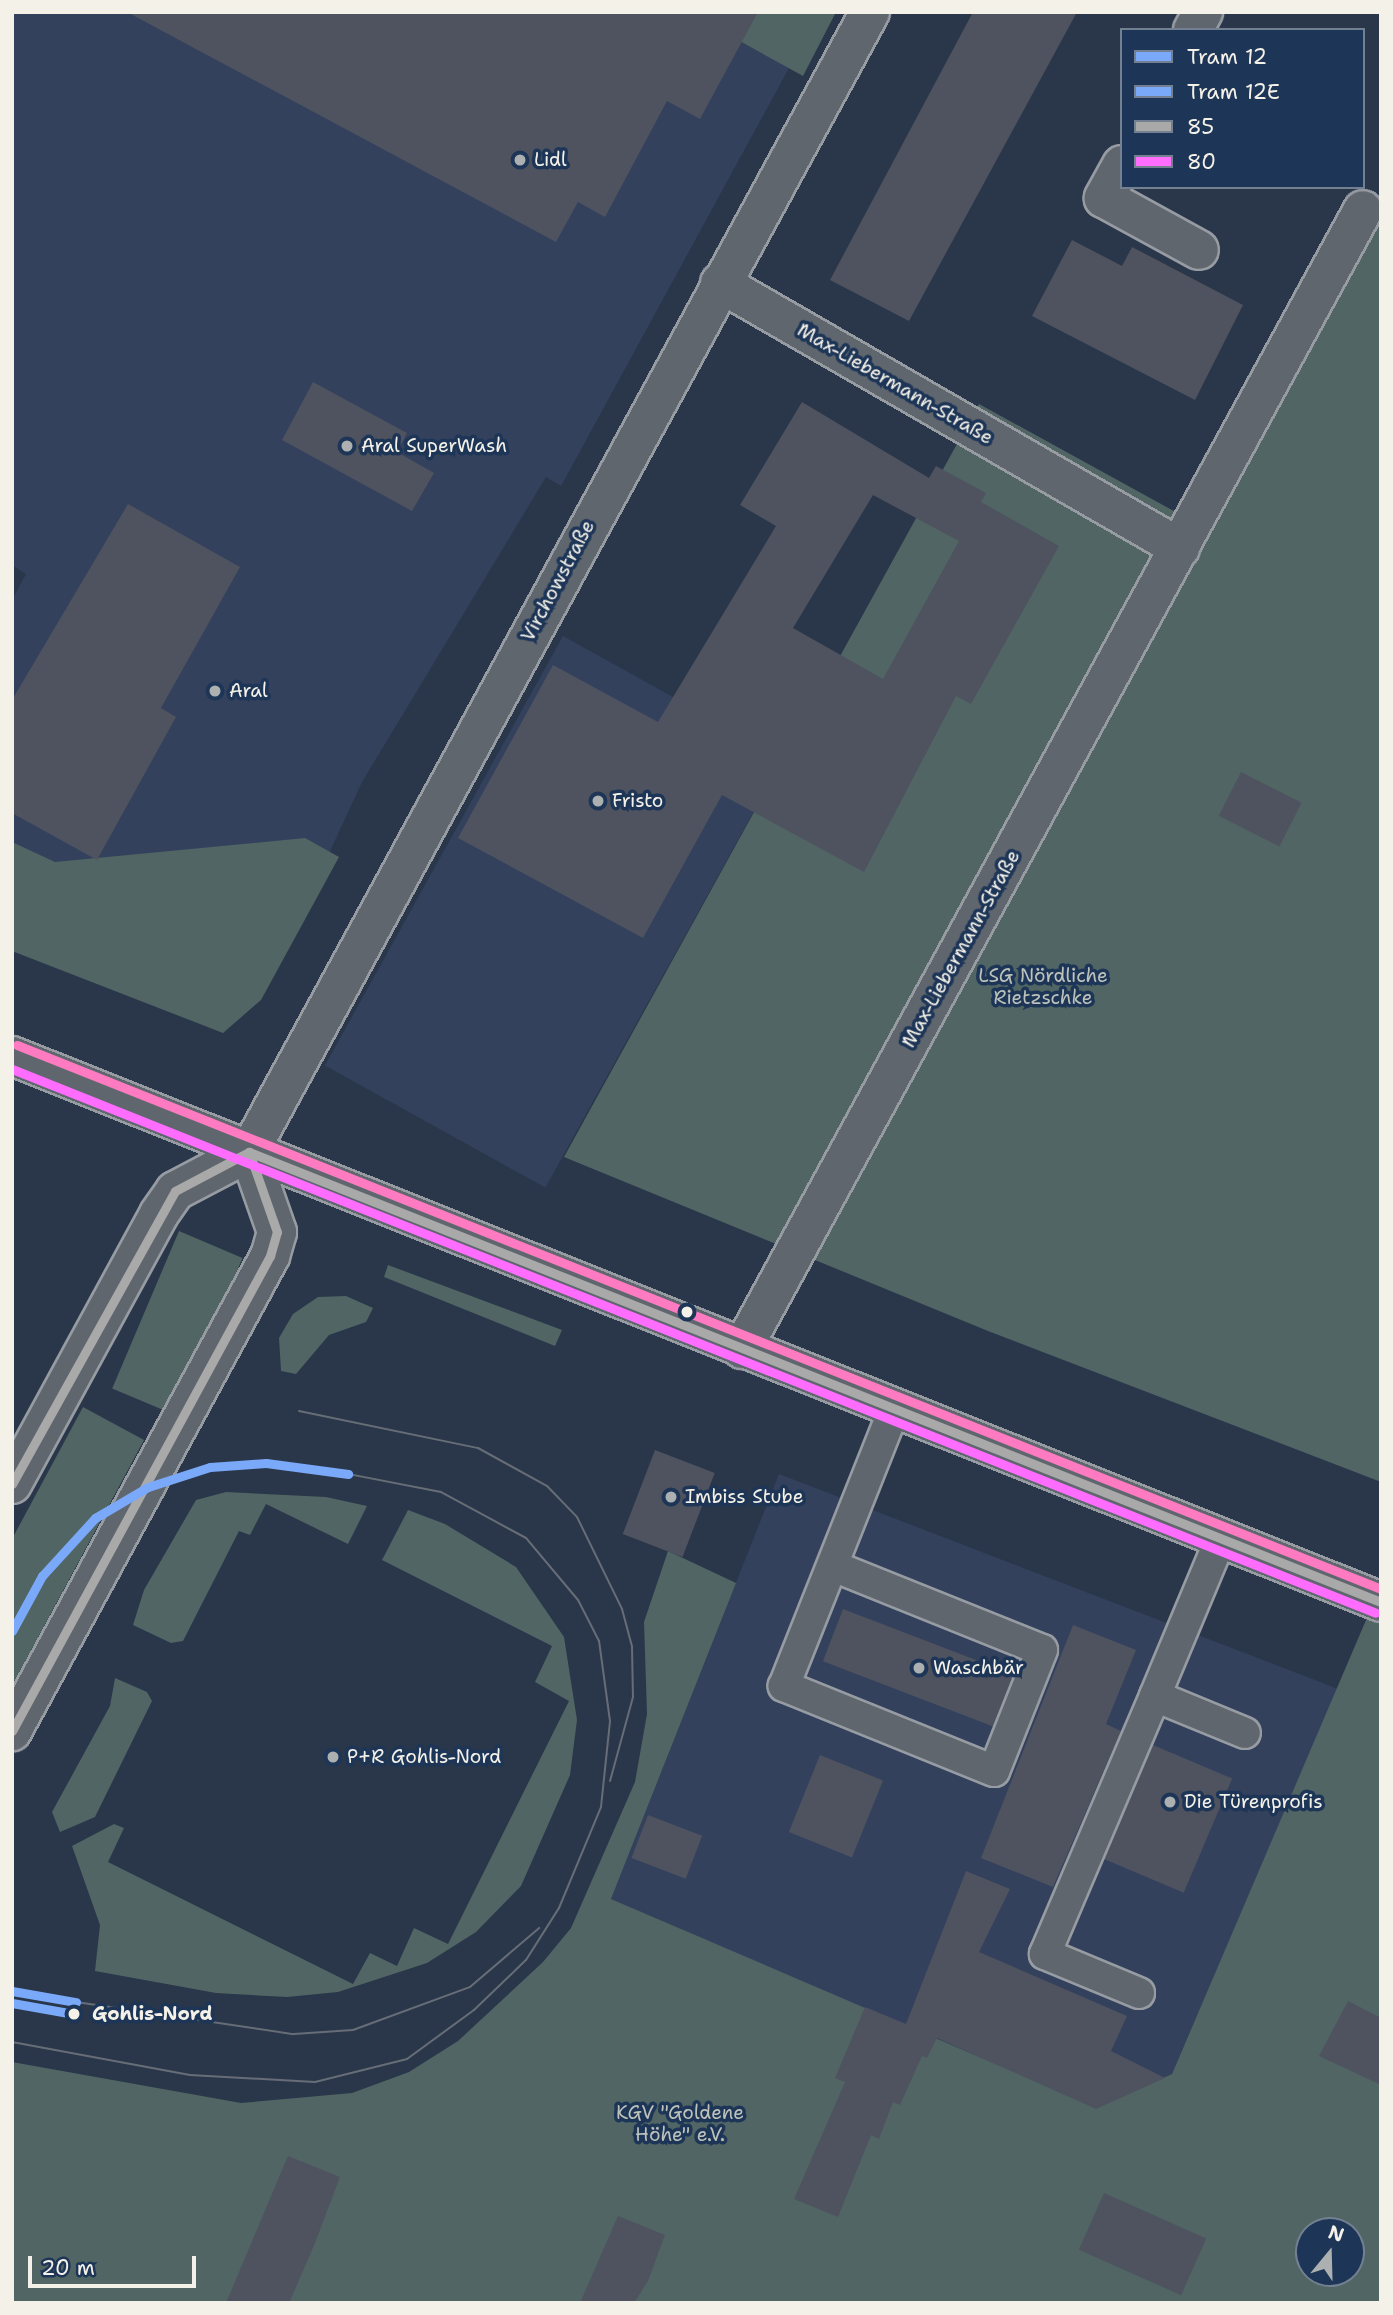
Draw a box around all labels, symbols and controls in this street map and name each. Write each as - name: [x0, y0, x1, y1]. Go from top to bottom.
- legend: [1120, 28, 1365, 189]
- text: Tram 12: [1187, 43, 1267, 71]
- text: Tram 12E: [1187, 78, 1280, 106]
- text: 85: [1187, 113, 1214, 141]
- text: 80: [1187, 148, 1216, 176]
- place label: Lidl: [534, 149, 567, 171]
- marker: Lidl: [512, 152, 528, 168]
- street label: Max-Liebermann-Straße: [793, 319, 997, 449]
- place label: Aral SuperWash: [361, 435, 507, 457]
- marker: Aral SuperWash: [339, 438, 355, 454]
- street label: Virchowstraße: [516, 516, 600, 646]
- place label: Aral: [229, 680, 268, 702]
- marker: Aral: [207, 683, 223, 699]
- place label: Fristo: [612, 790, 663, 812]
- marker: Fristo: [590, 793, 606, 809]
- street label: Max-Liebermann-Straße: [897, 846, 1025, 1052]
- park label: LSG Nördliche Rietzschke: [978, 965, 1108, 1009]
- unlabelled marker: [680, 1305, 694, 1319]
- place label: Imbiss Stube: [685, 1486, 803, 1508]
- marker: Imbiss Stube: [663, 1489, 679, 1505]
- place label: Waschbär: [933, 1657, 1024, 1679]
- marker: Waschbär: [911, 1660, 927, 1676]
- place label: P+R Gohlis-Nord: [347, 1746, 501, 1768]
- marker: P+R Gohlis-Nord: [325, 1749, 341, 1765]
- place label: Die Türenprofis: [1184, 1791, 1323, 1813]
- marker: Die Türenprofis: [1162, 1794, 1178, 1810]
- marker: Gohlis-Nord: [63, 2003, 85, 2025]
- place label: Gohlis-Nord: [92, 2003, 213, 2025]
- park label: KGV "Goldene Höhe" e.V.: [616, 2102, 744, 2146]
- north arrow: [1295, 2217, 1365, 2287]
- text: N: [1325, 2219, 1348, 2248]
- scale bar: [32, 2242, 200, 2286]
- text: 20 m: [41, 2254, 95, 2282]

